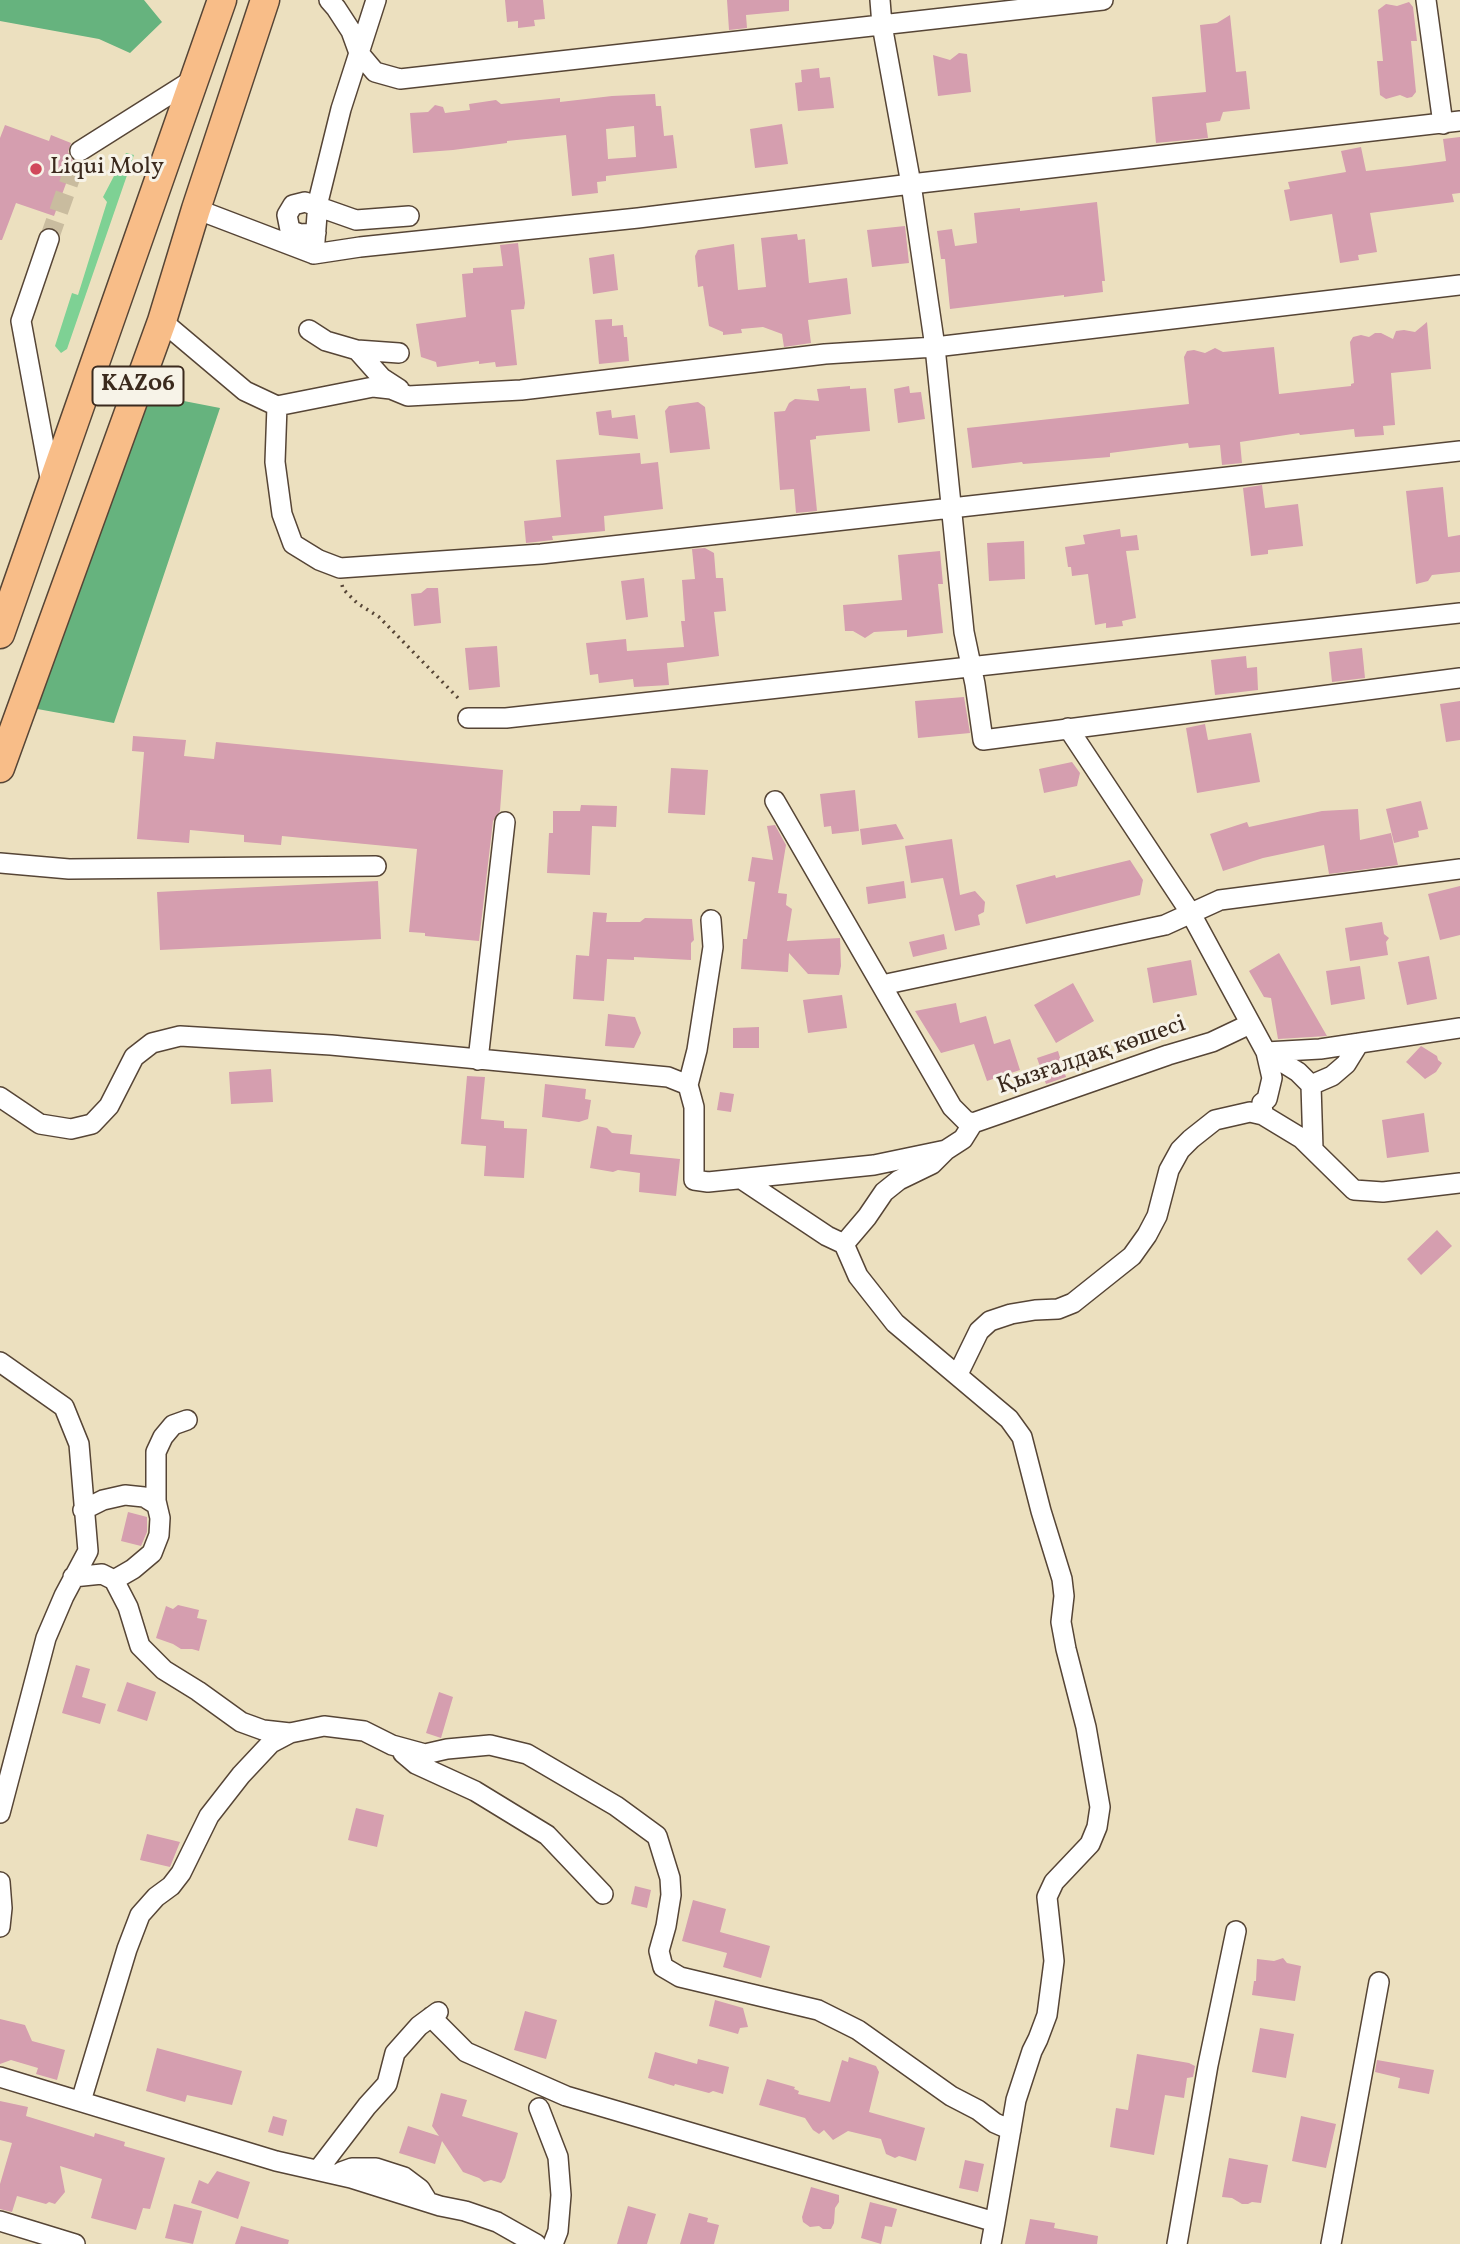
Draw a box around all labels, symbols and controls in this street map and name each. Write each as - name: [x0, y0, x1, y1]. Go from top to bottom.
- place label: Liqui Moly: [50, 155, 164, 183]
- marker: Liqui Moly: [28, 161, 44, 177]
- road number: KАZ06: [92, 366, 184, 406]
- street label: Қызғалдақ көшесі: [994, 1011, 1190, 1103]

